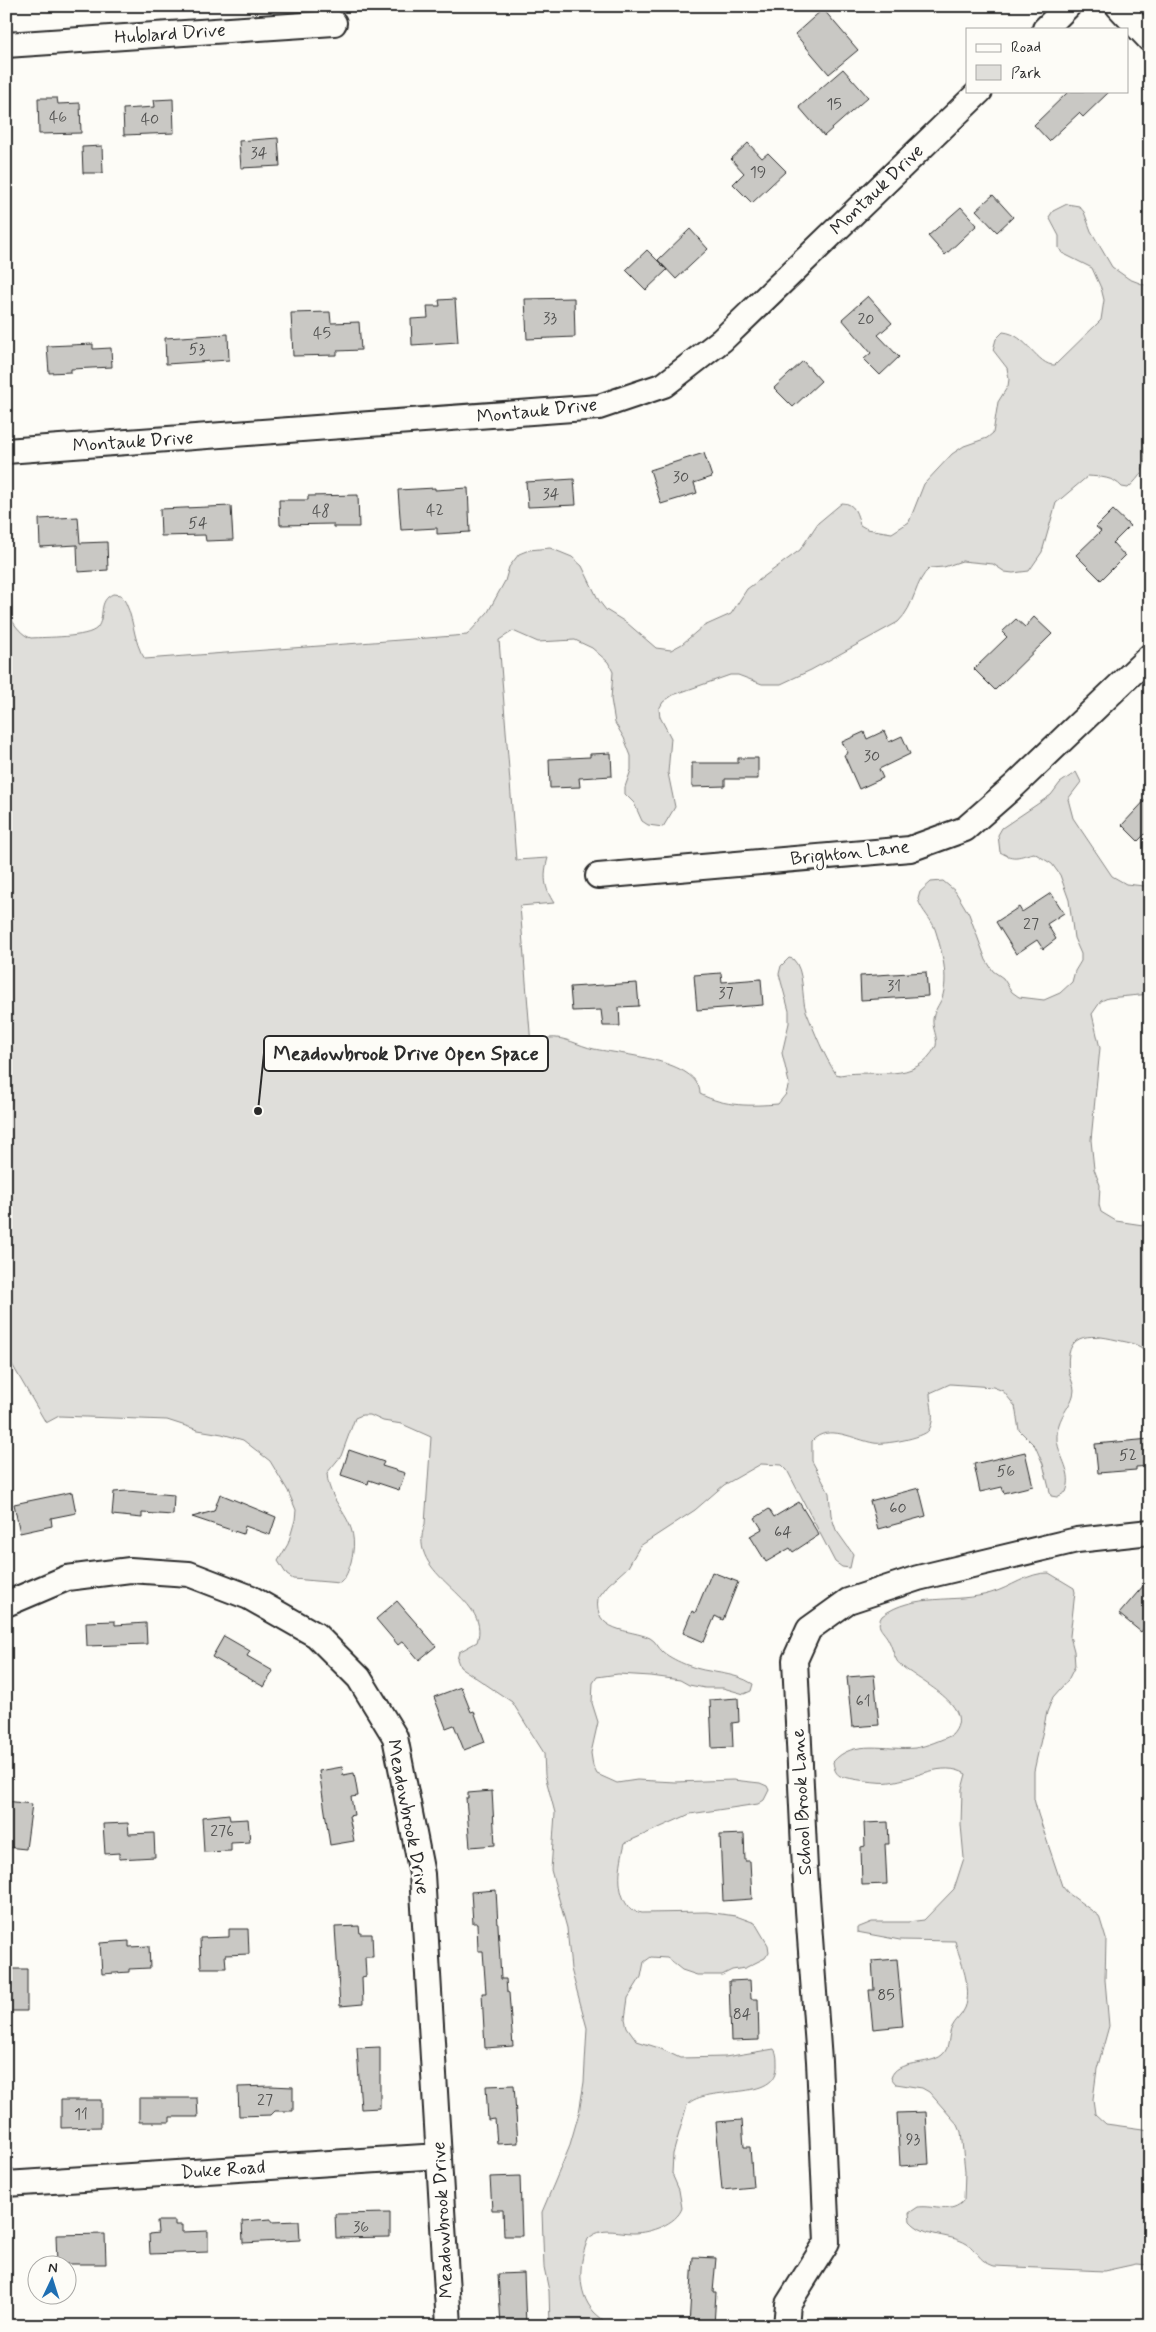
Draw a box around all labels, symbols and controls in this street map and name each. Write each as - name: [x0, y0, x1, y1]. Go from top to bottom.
- street label: Hublard Drive: [114, 18, 226, 50]
- legend: [966, 28, 1128, 92]
- text: Road: [1011, 38, 1041, 58]
- text: Park: [1011, 64, 1041, 84]
- house number: 15: [826, 94, 842, 115]
- house number: 46: [49, 107, 67, 128]
- house number: 40: [141, 109, 159, 130]
- street label: Montauk Drive: [825, 139, 929, 241]
- house number: 34: [251, 143, 268, 164]
- house number: 19: [750, 162, 766, 183]
- house number: 33: [543, 308, 557, 329]
- house number: 20: [858, 309, 875, 330]
- house number: 45: [313, 323, 331, 344]
- house number: 53: [189, 339, 205, 360]
- street label: Montauk Drive: [475, 392, 599, 430]
- street label: Montauk Drive: [72, 425, 194, 459]
- house number: 30: [673, 467, 689, 488]
- house number: 34: [543, 484, 560, 505]
- house number: 42: [426, 500, 444, 521]
- house number: 48: [312, 501, 330, 522]
- house number: 54: [188, 513, 208, 534]
- house number: 30: [864, 746, 880, 767]
- street label: Brighton Lane: [789, 834, 911, 874]
- house number: 27: [1023, 914, 1039, 935]
- house number: 31: [887, 976, 901, 997]
- house number: 37: [718, 983, 734, 1004]
- callout: Meadowbrook Drive Open Space: [264, 1036, 548, 1071]
- text: Meadowbrook Drive Open Space: [273, 1041, 539, 1068]
- house number: 52: [1119, 1445, 1137, 1466]
- house number: 56: [997, 1461, 1015, 1482]
- house number: 60: [889, 1498, 907, 1519]
- house number: 64: [774, 1522, 792, 1543]
- house number: 61: [855, 1691, 871, 1712]
- street label: School Brook Lane: [786, 1728, 818, 1876]
- street label: Meadowbrook Drive: [381, 1737, 435, 1897]
- house number: 276: [210, 1821, 234, 1842]
- house number: 85: [877, 1985, 895, 2006]
- house number: 84: [733, 2004, 752, 2025]
- house number: 27: [257, 2090, 273, 2111]
- house number: 11: [74, 2104, 88, 2125]
- house number: 93: [906, 2129, 921, 2150]
- street label: Meadowbrook Drive: [426, 2141, 460, 2299]
- street label: Duke Road: [180, 2155, 266, 2185]
- house number: 36: [353, 2217, 369, 2238]
- north arrow: [28, 2254, 78, 2304]
- text: N: [48, 2259, 58, 2277]

